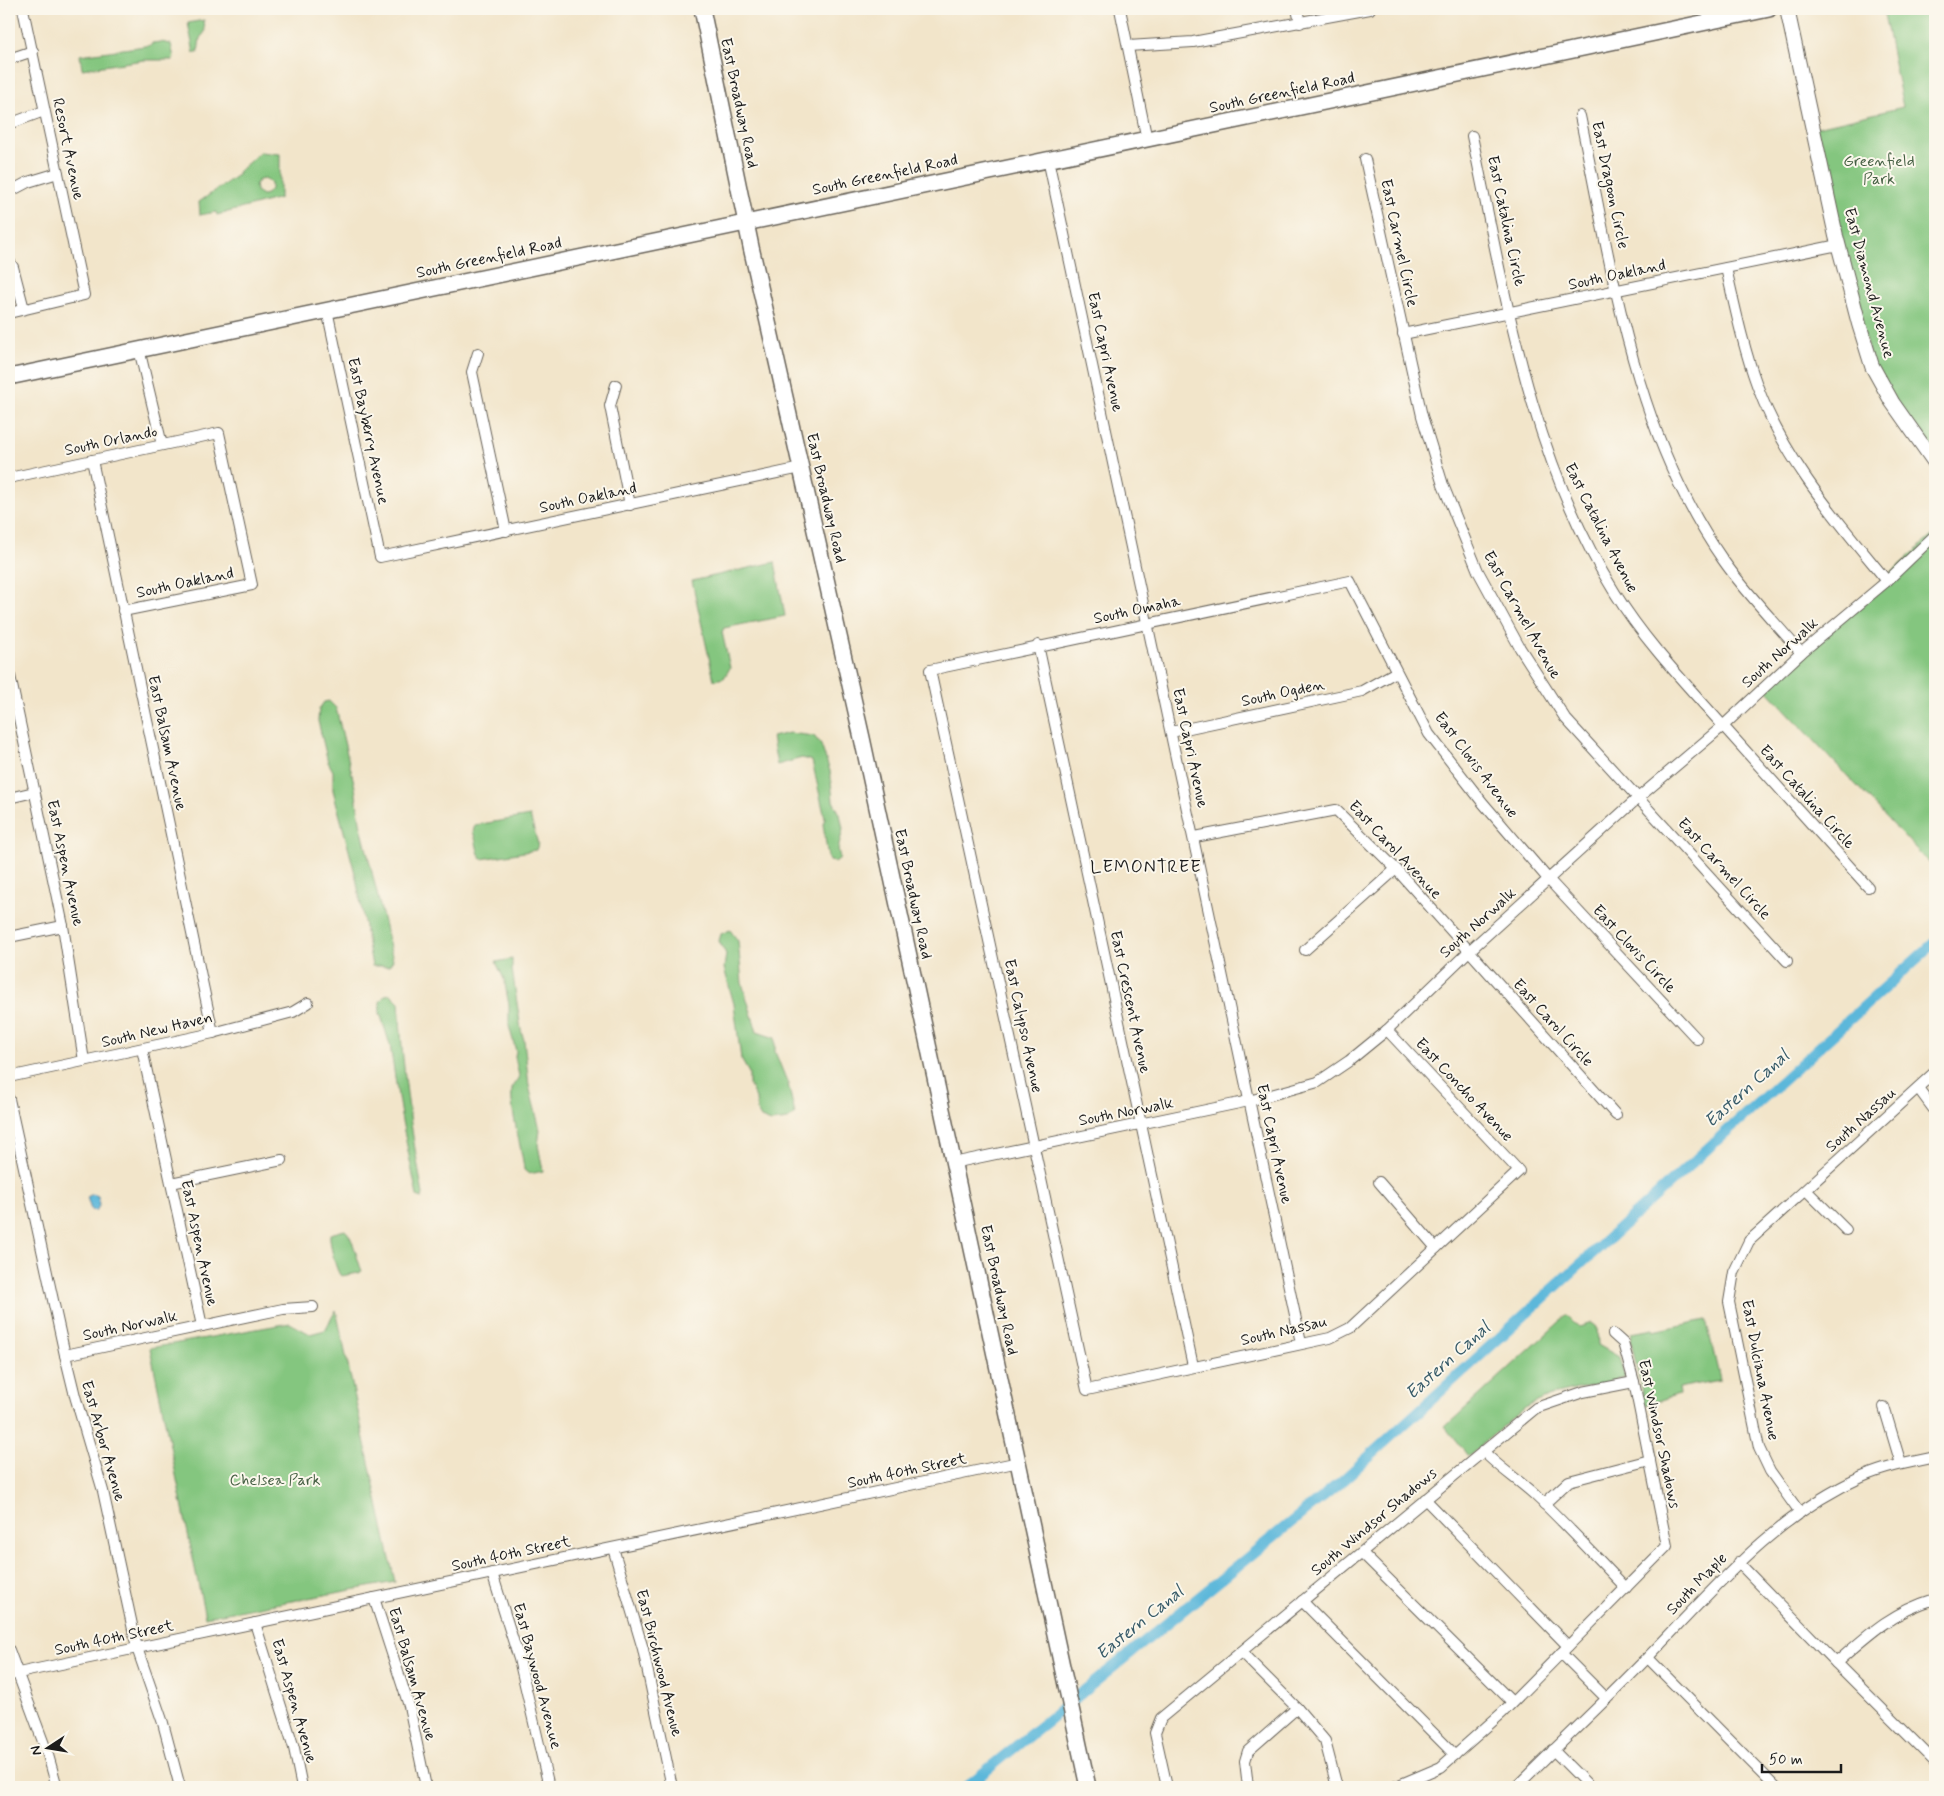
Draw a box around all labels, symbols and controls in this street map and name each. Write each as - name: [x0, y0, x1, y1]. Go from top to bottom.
- street label: East Broadway Road: [715, 36, 763, 170]
- street label: South Greenfield Road: [1207, 67, 1357, 119]
- street label: Resort Avenue: [47, 96, 89, 202]
- street label: East Dragoon Circle: [1585, 119, 1634, 251]
- street label: South Greenfield Road: [810, 149, 960, 201]
- park label: Greenfield Park: [1843, 151, 1915, 190]
- street label: East Catalina Circle: [1482, 154, 1530, 289]
- street label: East Carmel Circle: [1375, 177, 1423, 309]
- street label: East Diamond Avenue: [1839, 205, 1899, 361]
- street label: South Greenfield Road: [414, 232, 564, 284]
- street label: South Oakland: [1566, 254, 1668, 296]
- street label: East Capri Avenue: [1082, 290, 1128, 414]
- street label: East Bayberry Avenue: [342, 356, 394, 507]
- street label: South Orlando: [63, 421, 159, 461]
- street label: East Broadway Road: [801, 431, 851, 565]
- street label: East Catalina Avenue: [1559, 459, 1643, 597]
- street label: South Oakland: [537, 477, 639, 519]
- street label: East Carmel Avenue: [1478, 547, 1566, 683]
- street label: South Oakland: [134, 562, 236, 604]
- street label: South Omaha: [1092, 590, 1183, 629]
- street label: South Norwalk: [1737, 613, 1823, 693]
- street label: East Balsam Avenue: [142, 673, 192, 813]
- street label: South Ogden: [1239, 674, 1327, 712]
- street label: East Capri Avenue: [1167, 686, 1213, 810]
- street label: East Clovis Avenue: [1429, 708, 1523, 822]
- street label: East Catalina Circle: [1755, 740, 1860, 854]
- street label: East Carol Avenue: [1344, 796, 1446, 904]
- street label: East Aspen Avenue: [41, 798, 89, 929]
- street label: East Carmel Circle: [1673, 814, 1776, 925]
- street label: East Broadway Road: [889, 827, 937, 961]
- district label: LEMONTREE: [1090, 855, 1202, 879]
- street label: South Norwalk: [1435, 883, 1521, 963]
- street label: East Clovis Circle: [1588, 900, 1681, 998]
- street label: East Crescent Avenue: [1105, 929, 1156, 1076]
- street label: East Calypso Avenue: [999, 957, 1047, 1095]
- street label: East Carol Circle: [1508, 975, 1598, 1071]
- street label: South New Haven: [99, 1007, 215, 1053]
- street label: East Concho Avenue: [1410, 1034, 1518, 1146]
- water label: Eastern Canal: [1700, 1044, 1796, 1133]
- street label: East Capri Avenue: [1251, 1082, 1297, 1206]
- street label: South Nassau: [1821, 1083, 1901, 1157]
- street label: South Norwalk: [1077, 1093, 1175, 1131]
- street label: East Aspen Avenue: [175, 1178, 223, 1309]
- street label: East Broadway Road: [975, 1223, 1023, 1357]
- street label: East Dulciana Avenue: [1736, 1298, 1784, 1442]
- street label: South Norwalk: [81, 1306, 179, 1346]
- street label: South Nassau: [1239, 1311, 1329, 1351]
- water label: Eastern Canal: [1401, 1316, 1497, 1405]
- street label: East Windsor Shadows: [1633, 1358, 1685, 1510]
- street label: East Arbor Avenue: [76, 1378, 130, 1504]
- street label: South 40th Street: [846, 1448, 969, 1494]
- street label: South Windsor Shadows: [1307, 1463, 1441, 1581]
- park label: Chelsea Park: [230, 1470, 320, 1491]
- street label: South 40th Street: [450, 1531, 573, 1577]
- street label: South Maple: [1662, 1548, 1732, 1620]
- water label: Eastern Canal: [1091, 1579, 1190, 1666]
- street label: East Birchwood Avenue: [631, 1587, 688, 1739]
- street label: East Baywood Avenue: [507, 1601, 567, 1751]
- street label: East Balsam Avenue: [383, 1605, 441, 1744]
- street label: South 40th Street: [53, 1615, 176, 1661]
- street label: East Aspen Avenue: [266, 1636, 322, 1766]
- north arrow: [22, 1724, 72, 1774]
- scale bar: [1762, 1741, 1840, 1773]
- text: N: [26, 1744, 46, 1757]
- text: 50 m: [1769, 1750, 1803, 1770]

